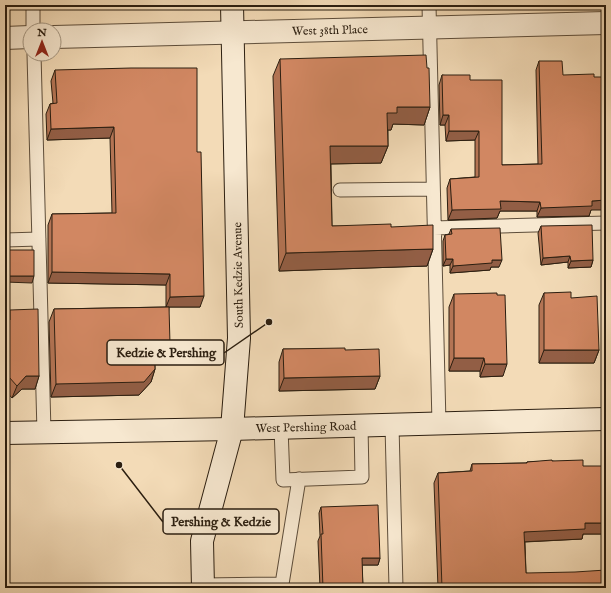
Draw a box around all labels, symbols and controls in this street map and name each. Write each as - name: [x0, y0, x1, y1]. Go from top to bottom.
- north arrow: [22, 22, 62, 62]
- street label: West 38th Place: [292, 22, 368, 39]
- text: N: [36, 26, 47, 40]
- street label: South Kedzie Avenue: [230, 221, 247, 328]
- callout: Kedzie & Pershing: [107, 340, 224, 365]
- text: Kedzie & Pershing: [116, 345, 217, 362]
- street label: West Pershing Road: [255, 419, 357, 436]
- callout: Pershing & Kedzie: [163, 509, 279, 534]
- text: Pershing & Kedzie: [171, 514, 271, 531]

